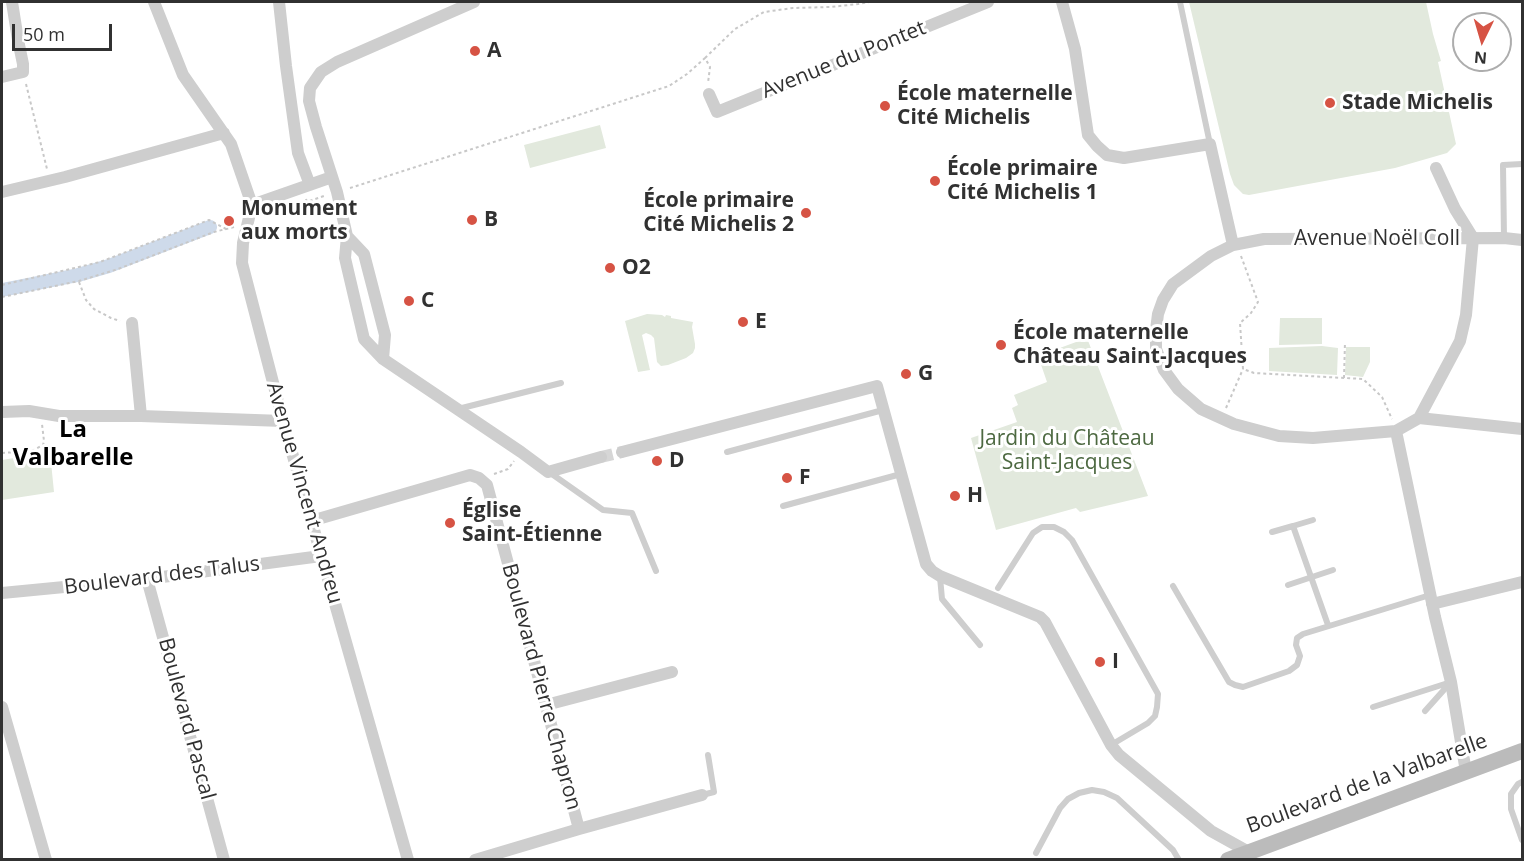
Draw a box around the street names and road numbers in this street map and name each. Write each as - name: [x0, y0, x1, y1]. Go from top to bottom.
- street label: Avenue du Pontet: [758, 16, 930, 104]
- street label: Avenue Noël Coll: [1294, 226, 1460, 252]
- street label: Avenue Vincent Andreu: [260, 379, 348, 607]
- street label: Boulevard des Talus: [63, 552, 261, 600]
- street label: Boulevard Pierre Chapron: [496, 561, 586, 813]
- street label: Boulevard Pascal: [152, 635, 220, 803]
- street label: Boulevard de la Valbarelle: [1243, 729, 1491, 839]

